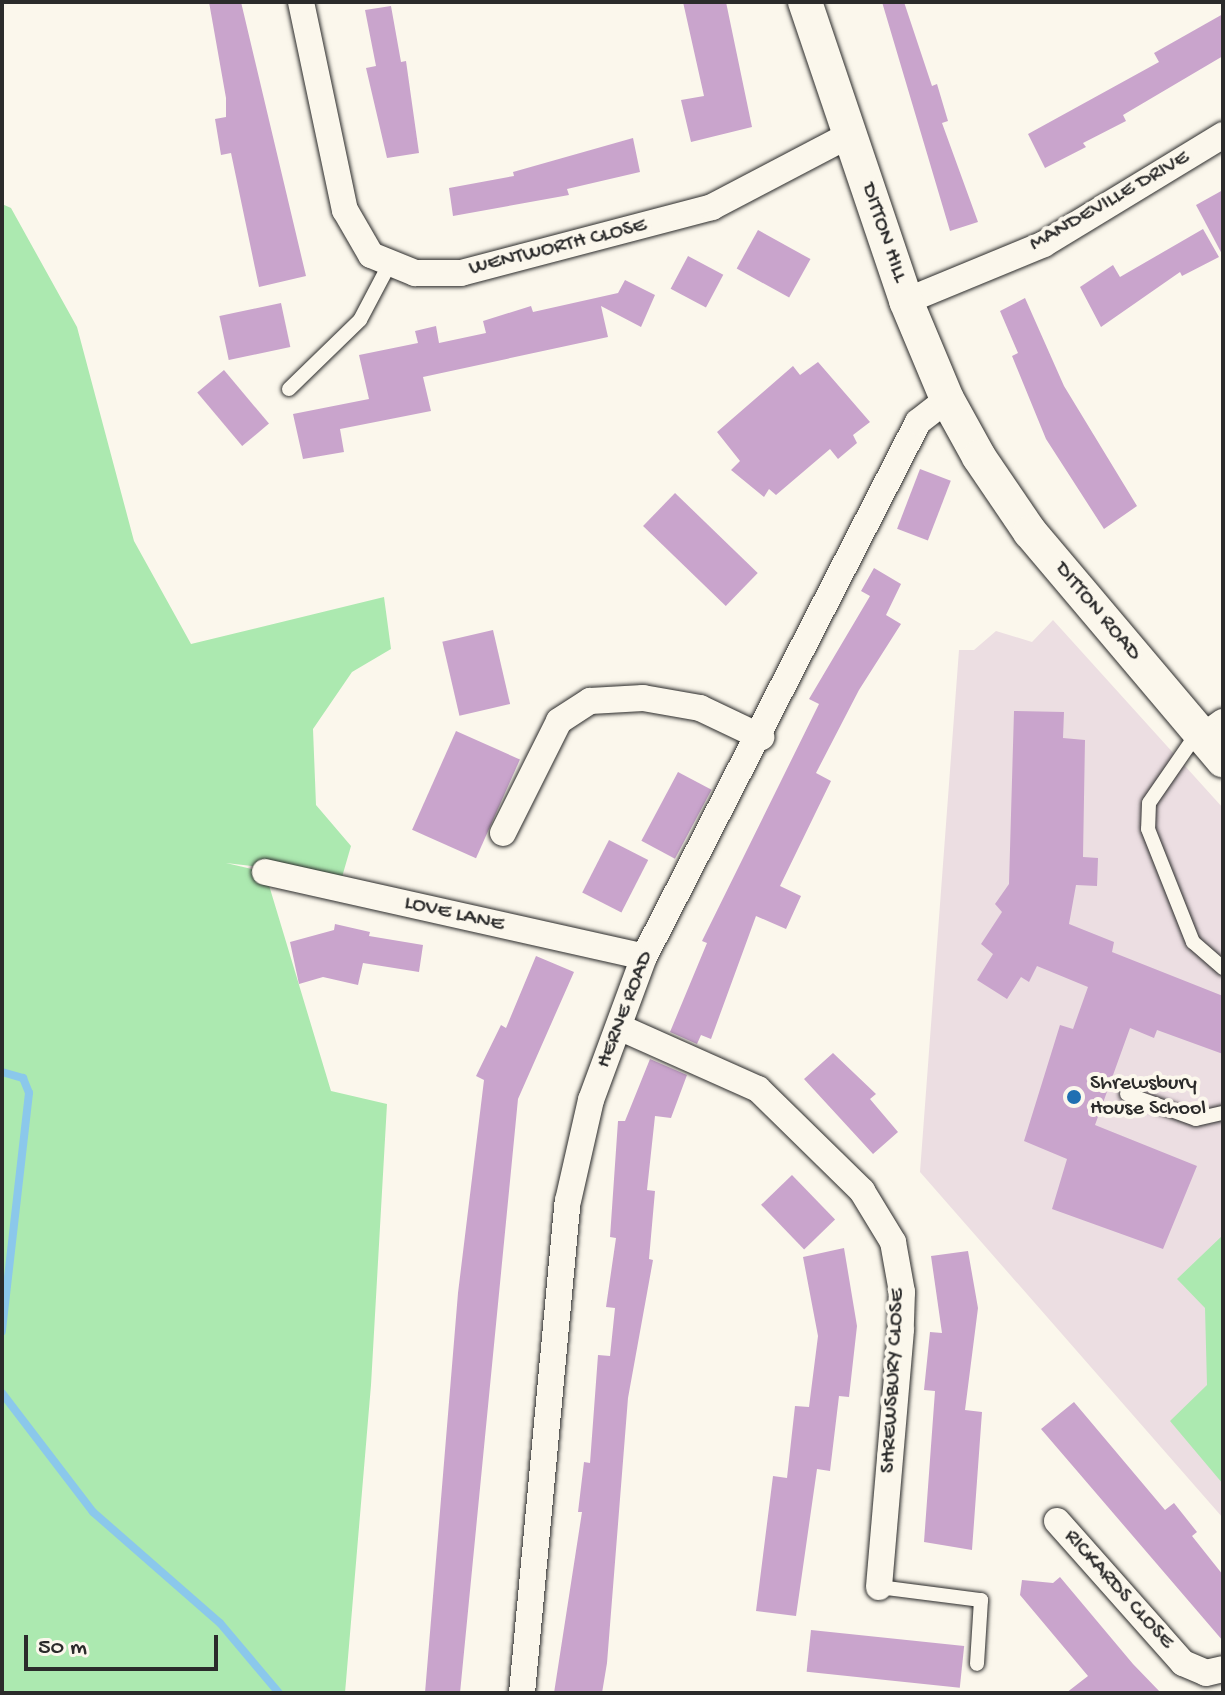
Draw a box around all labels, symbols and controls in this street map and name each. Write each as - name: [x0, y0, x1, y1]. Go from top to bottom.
- street label: MANDEVILLE DRIVE: [1025, 145, 1195, 259]
- street label: DITTON HILL: [854, 180, 912, 286]
- street label: WENTWORTH CLOSE: [466, 213, 650, 283]
- street label: DITTON ROAD: [1048, 557, 1146, 667]
- street label: LOVE LANE: [402, 891, 506, 939]
- street label: HERNE ROAD: [592, 948, 660, 1072]
- place label: Shrewsbury House School: [1090, 1071, 1206, 1122]
- marker: Shrewsbury House School: [1065, 1088, 1083, 1106]
- street label: SHREWSBURY CLOSE: [876, 1288, 912, 1474]
- street label: RICKARDS CLOSE: [1057, 1525, 1179, 1655]
- scale bar: [28, 1619, 222, 1669]
- text: 50 m: [38, 1634, 87, 1663]

